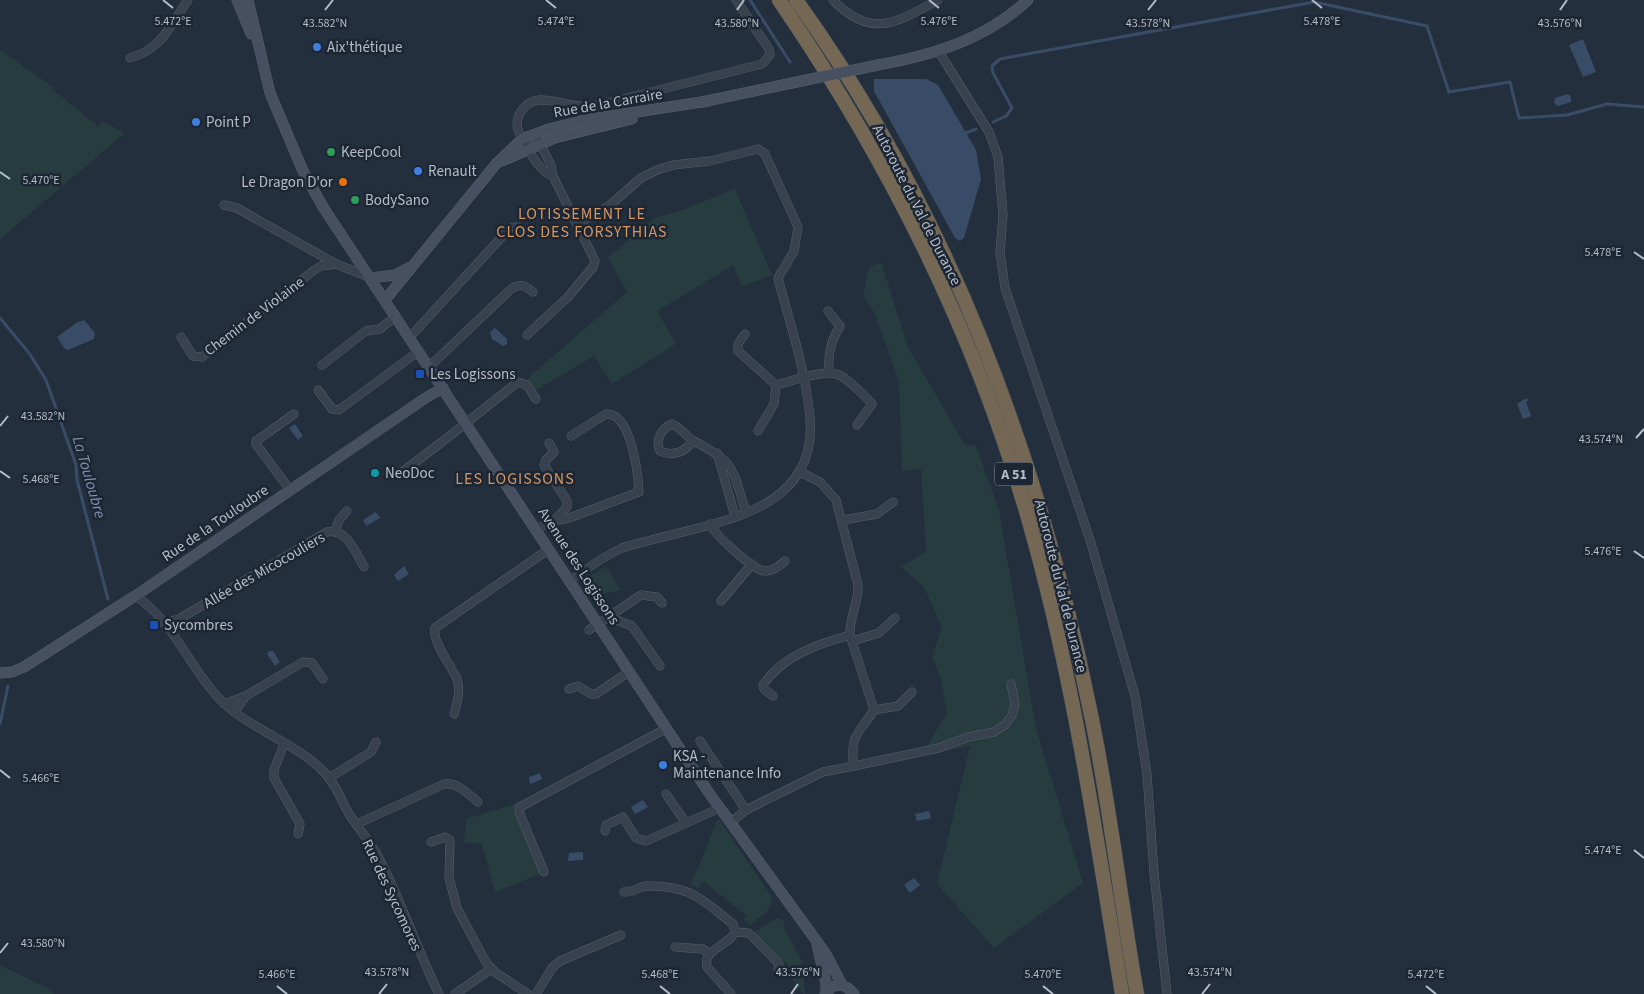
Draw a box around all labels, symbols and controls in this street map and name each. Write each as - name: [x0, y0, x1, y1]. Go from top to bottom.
- text: 5.472°E: [154, 13, 192, 30]
- text: 5.474°E: [537, 13, 575, 30]
- text: 5.476°E: [920, 13, 958, 30]
- text: 5.478°E: [1303, 13, 1341, 30]
- text: 43.582°N: [303, 15, 347, 32]
- text: 43.580°N: [715, 15, 759, 32]
- text: 43.578°N: [1126, 15, 1170, 32]
- text: 43.576°N: [1538, 15, 1582, 32]
- place label: Aix'thétique: [327, 37, 402, 58]
- marker: Aix'thétique: [311, 41, 323, 53]
- street label: Rue de la Carraire: [552, 84, 664, 123]
- place label: Point P: [206, 112, 251, 133]
- marker: Point P: [190, 116, 202, 128]
- street label: Autoroute du Val de Durance: [867, 121, 966, 289]
- place label: KeepCool: [341, 142, 402, 163]
- marker: KeepCool: [325, 146, 337, 158]
- place label: Renault: [428, 161, 477, 182]
- marker: Renault: [412, 165, 424, 177]
- text: 5.470°E: [22, 172, 60, 189]
- place label: Le Dragon D'or: [241, 172, 334, 193]
- marker: Le Dragon D'or: [337, 176, 349, 188]
- place label: BodySano: [365, 190, 429, 211]
- marker: BodySano: [349, 194, 361, 206]
- district label: LOTISSEMENT LE CLOS DES FORSYTHIAS: [496, 203, 668, 243]
- text: 5.478°E: [1584, 244, 1622, 261]
- street label: Chemin de Violaine: [200, 272, 309, 361]
- place label: Les Logissons: [430, 364, 516, 385]
- marker: Les Logissons: [414, 368, 426, 380]
- text: 43.582°N: [21, 408, 65, 425]
- text: 43.574°N: [1579, 431, 1623, 448]
- water label: La Touloubre: [67, 434, 111, 521]
- road number: A 51: [995, 462, 1033, 486]
- place label: NeoDoc: [385, 463, 435, 484]
- marker: NeoDoc: [369, 467, 381, 479]
- district label: LES LOGISSONS: [455, 468, 575, 490]
- text: 5.468°E: [22, 471, 60, 488]
- street label: Rue de la Touloubre: [158, 480, 273, 567]
- street label: Autoroute du Val de Durance: [1029, 497, 1092, 675]
- street label: Avenue des Logissons: [533, 504, 624, 629]
- street label: Allée des Micocouliers: [200, 527, 329, 614]
- text: 5.476°E: [1584, 543, 1622, 560]
- place label: Sycombres: [164, 615, 233, 636]
- marker: Sycombres: [148, 619, 160, 631]
- place label: KSA - Maintenance Info: [673, 746, 781, 784]
- marker: KSA - Maintenance Info: [657, 759, 669, 771]
- text: 5.466°E: [22, 770, 60, 787]
- street label: Rue des Sycomores: [356, 836, 427, 955]
- text: 5.474°E: [1584, 842, 1622, 859]
- text: 43.580°N: [21, 935, 65, 952]
- text: 43.578°N: [365, 964, 409, 981]
- text: 43.576°N: [776, 964, 820, 981]
- text: 43.574°N: [1188, 964, 1232, 981]
- text: 5.466°E: [258, 966, 296, 983]
- text: 5.468°E: [641, 966, 679, 983]
- text: 5.470°E: [1024, 966, 1062, 983]
- text: 5.472°E: [1407, 966, 1445, 983]

